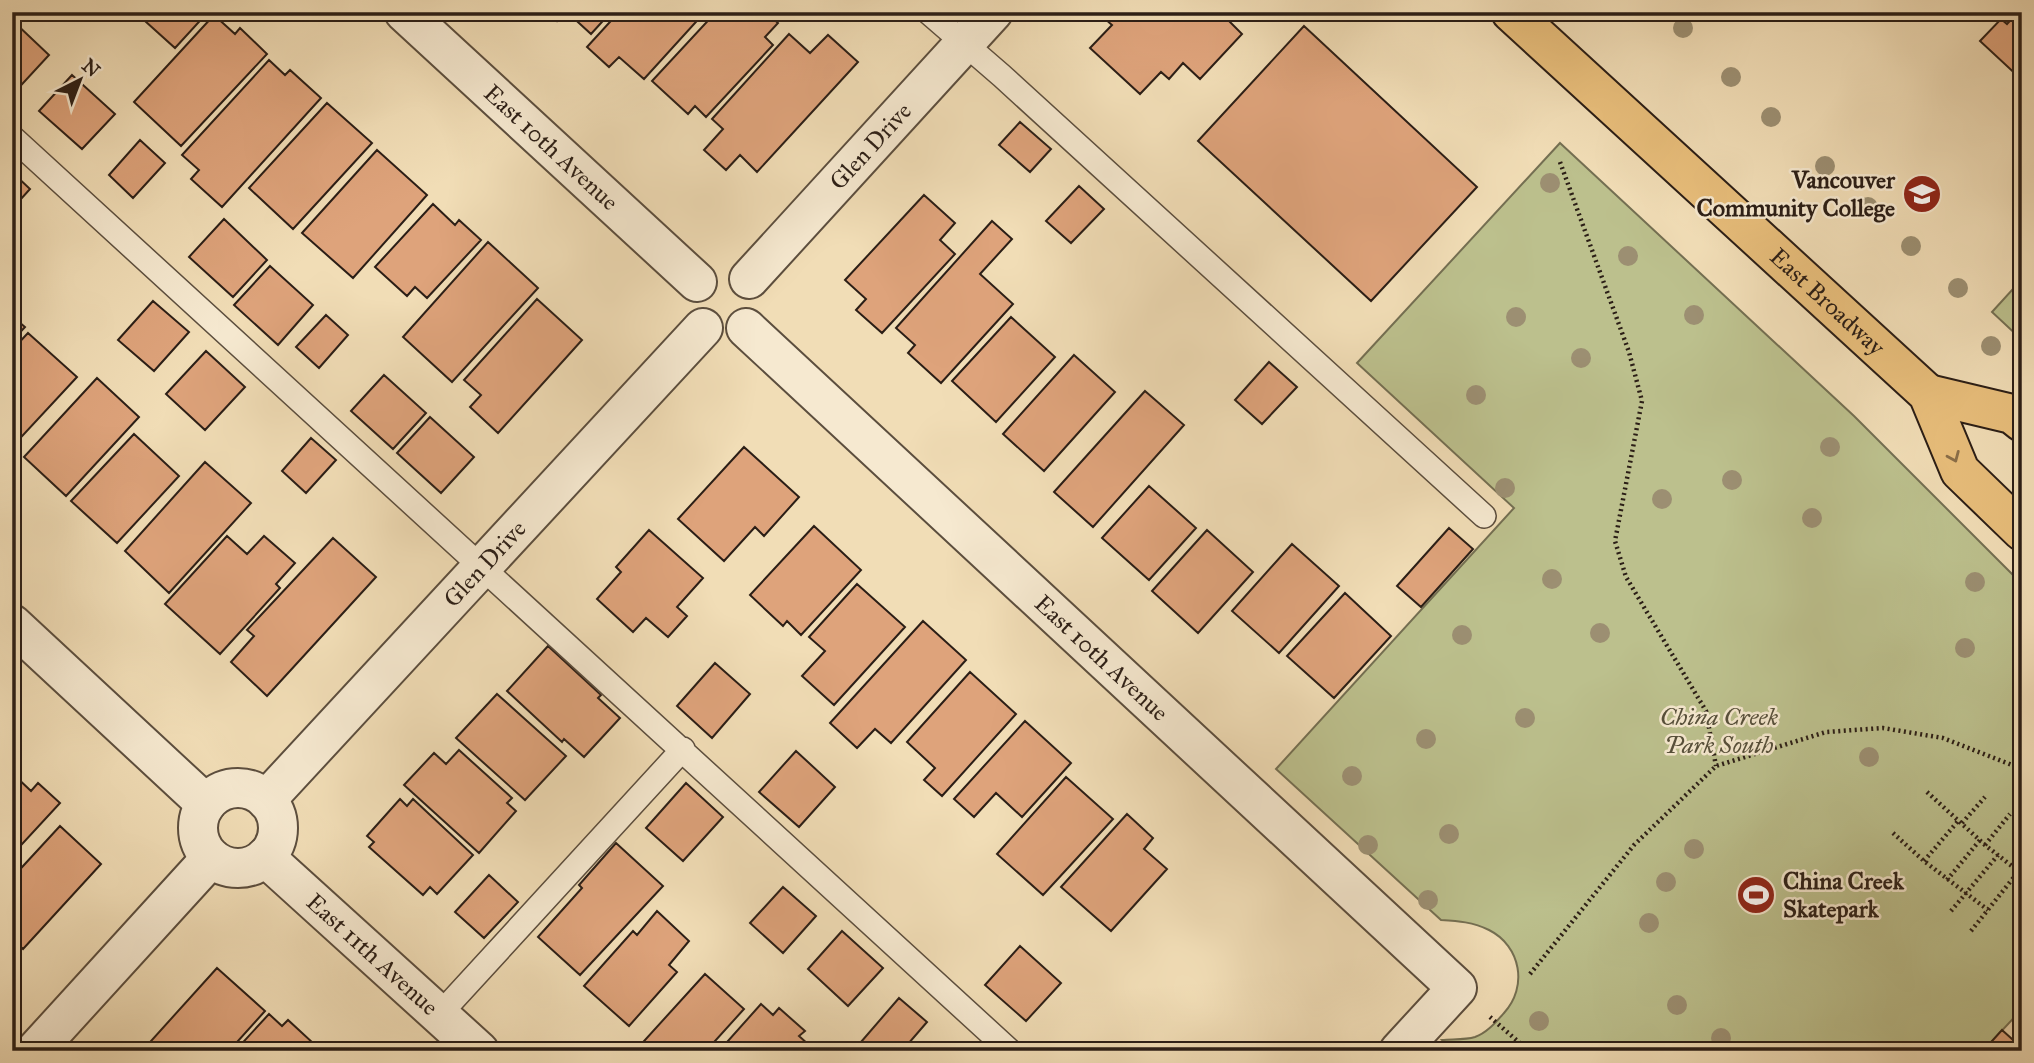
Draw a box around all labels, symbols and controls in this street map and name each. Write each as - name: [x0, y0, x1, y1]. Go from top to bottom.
- north arrow: [46, 46, 116, 116]
- text: N: [77, 54, 105, 82]
- street label: East 10th Avenue: [478, 78, 625, 217]
- street label: Glen Drive: [823, 96, 918, 196]
- place label: Vancouver Community College: [1696, 165, 1896, 223]
- school or university icon: Vancouver Community College: [1901, 173, 1943, 215]
- street label: East Broadway: [1764, 242, 1892, 363]
- one-way arrow: [1946, 449, 1960, 462]
- street label: Glen Drive: [437, 514, 532, 613]
- street label: East 10th Avenue: [1028, 588, 1175, 728]
- park label: China Creek Park South: [1660, 702, 1778, 760]
- place label: China Creek Skatepark: [1783, 866, 1905, 924]
- sports icon: China Creek Skatepark: [1735, 874, 1777, 916]
- street label: East 11th Avenue: [300, 887, 445, 1022]

